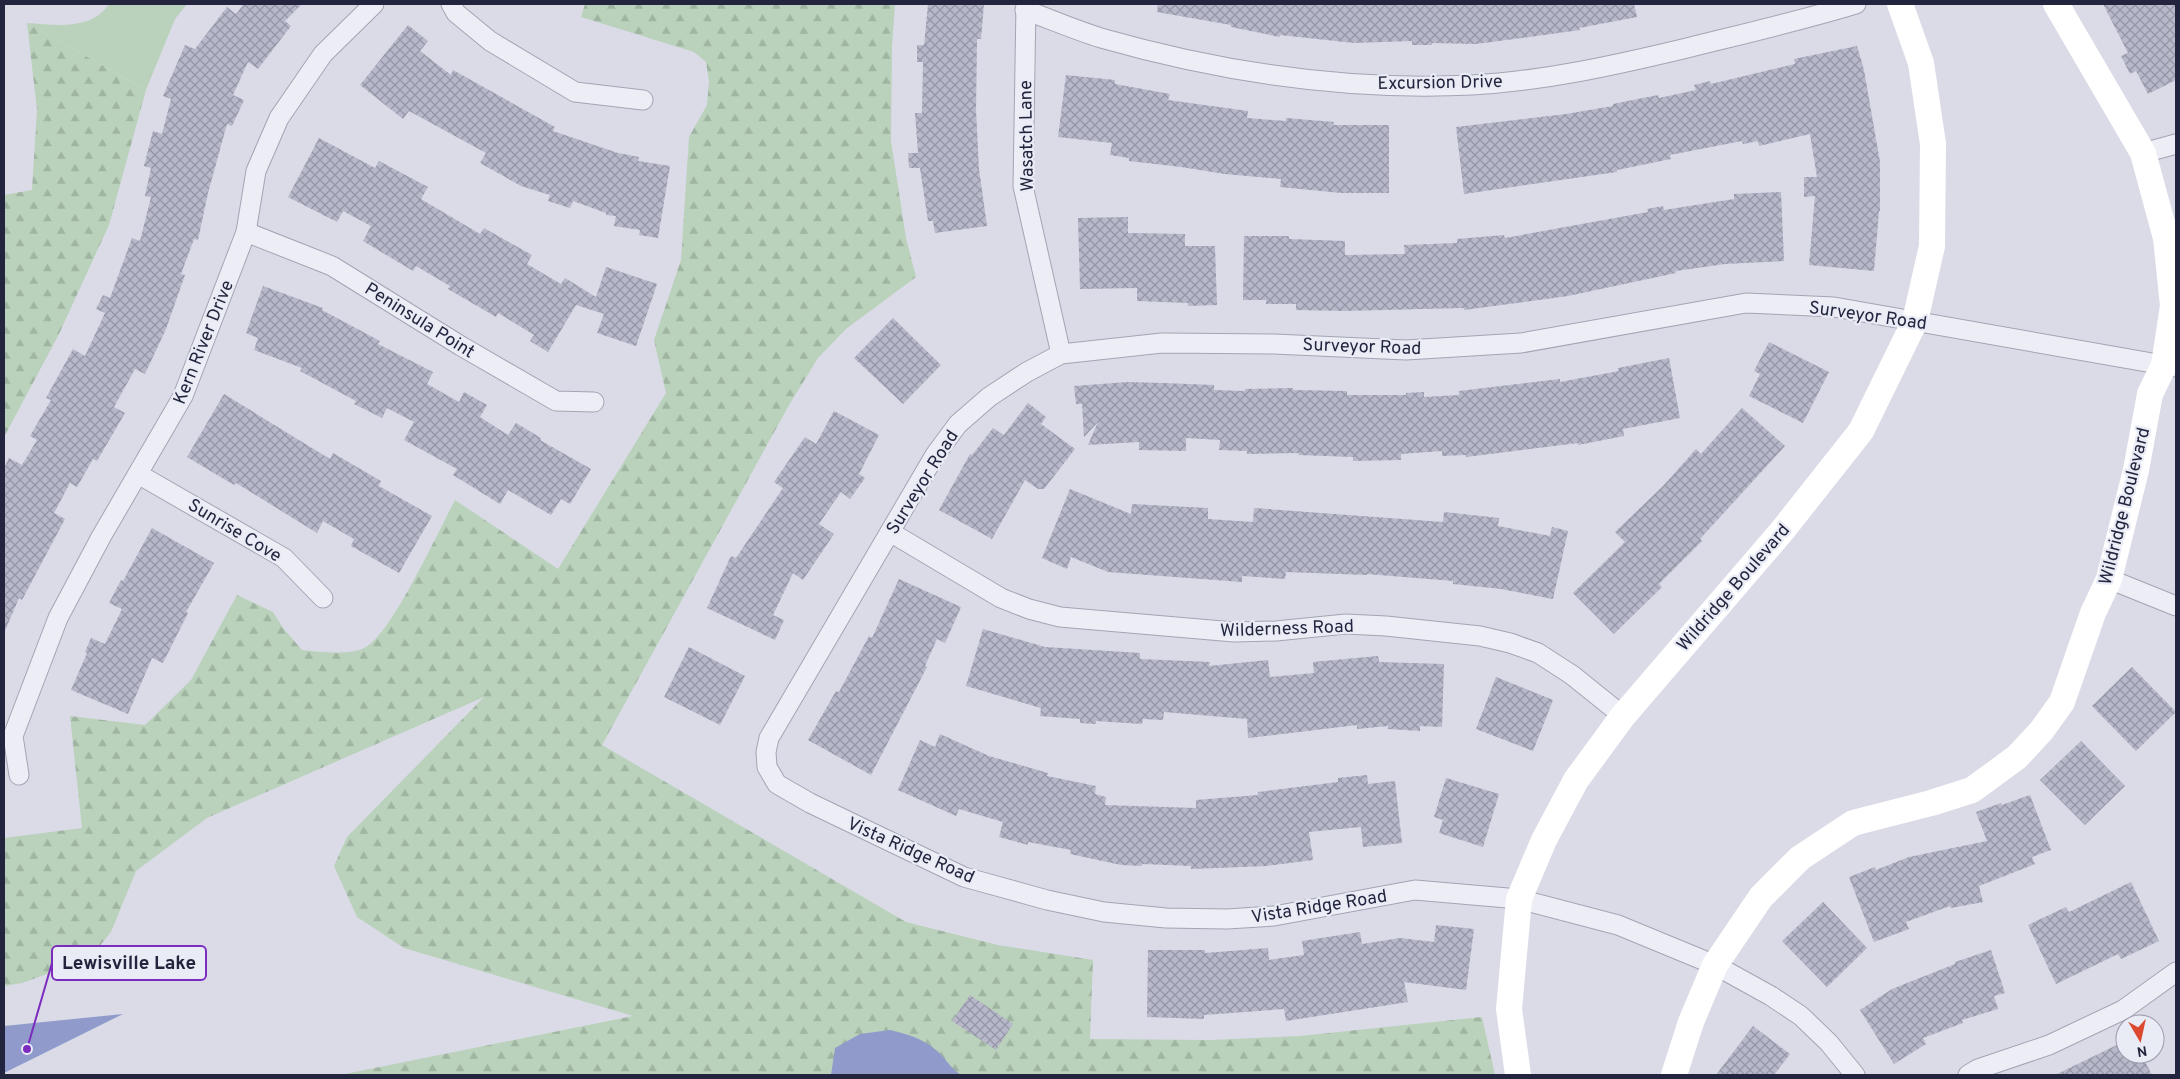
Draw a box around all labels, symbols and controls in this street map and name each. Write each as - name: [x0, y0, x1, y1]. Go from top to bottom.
- street label: Excursion Drive: [1377, 71, 1503, 96]
- street label: Wasatch Lane: [1015, 80, 1040, 192]
- street label: Kern River Drive: [169, 277, 240, 408]
- street label: Peninsula Point: [360, 278, 479, 364]
- street label: Surveyor Road: [1807, 297, 1928, 336]
- street label: Surveyor Road: [1302, 334, 1422, 361]
- street label: Wildridge Boulevard: [2095, 425, 2156, 587]
- street label: Surveyor Road: [882, 426, 965, 539]
- street label: Sunrise Cove: [183, 494, 285, 568]
- street label: Wildridge Boulevard: [1672, 519, 1796, 656]
- street label: Wilderness Road: [1220, 616, 1354, 643]
- street label: Vista Ridge Road: [843, 813, 978, 890]
- street label: Vista Ridge Road: [1250, 885, 1389, 930]
- callout: Lewisville Lake: [52, 946, 206, 980]
- text: Lewisville Lake: [62, 952, 196, 976]
- north arrow: [2115, 1014, 2165, 1064]
- text: N: [2135, 1041, 2148, 1060]

